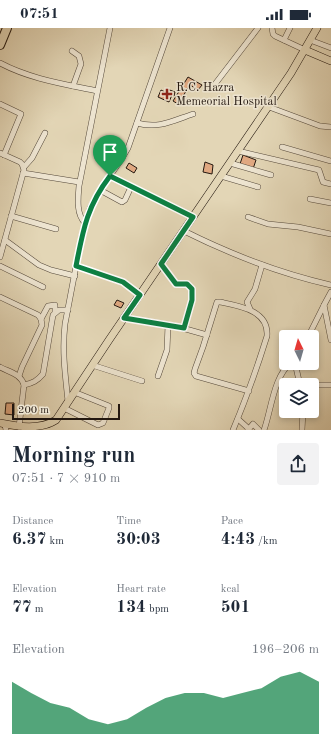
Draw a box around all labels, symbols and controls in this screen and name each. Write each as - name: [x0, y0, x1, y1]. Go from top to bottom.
- text: 07:51: [20, 7, 59, 22]
- place label: R.C. Hazra Memeorial Hospital: [176, 82, 277, 108]
- marker: R.C. Hazra Memeorial Hospital: [161, 88, 173, 100]
- pin: [93, 135, 127, 176]
- icon: arrive: [99, 141, 121, 163]
- north arrow: [279, 330, 319, 370]
- map controls: [279, 330, 319, 418]
- button: layers: [279, 378, 319, 418]
- scale bar: [12, 402, 120, 421]
- text: 200 m: [18, 405, 49, 416]
- button: share: [277, 443, 319, 485]
- text: Morning run: [12, 445, 135, 467]
- text: 07:51 · 7 × 910 m: [12, 472, 120, 485]
- text: Distance: [12, 516, 53, 527]
- text: Time: [116, 516, 141, 527]
- text: Pace: [221, 516, 243, 527]
- text: 6.37: [12, 531, 46, 548]
- text: 30:03: [116, 531, 161, 548]
- text: 4:43: [221, 531, 255, 548]
- text: km: [46, 536, 64, 547]
- text: /km: [255, 536, 277, 547]
- text: Elevation: [12, 584, 57, 595]
- text: Heart rate: [116, 584, 166, 595]
- text: kcal: [221, 584, 240, 595]
- text: 77: [12, 599, 32, 616]
- text: 134: [116, 599, 146, 616]
- text: 501: [221, 599, 250, 616]
- text: m: [32, 604, 44, 615]
- text: bpm: [146, 604, 169, 615]
- text: Elevation: [12, 643, 65, 656]
- text: 196–206 m: [252, 643, 319, 656]

